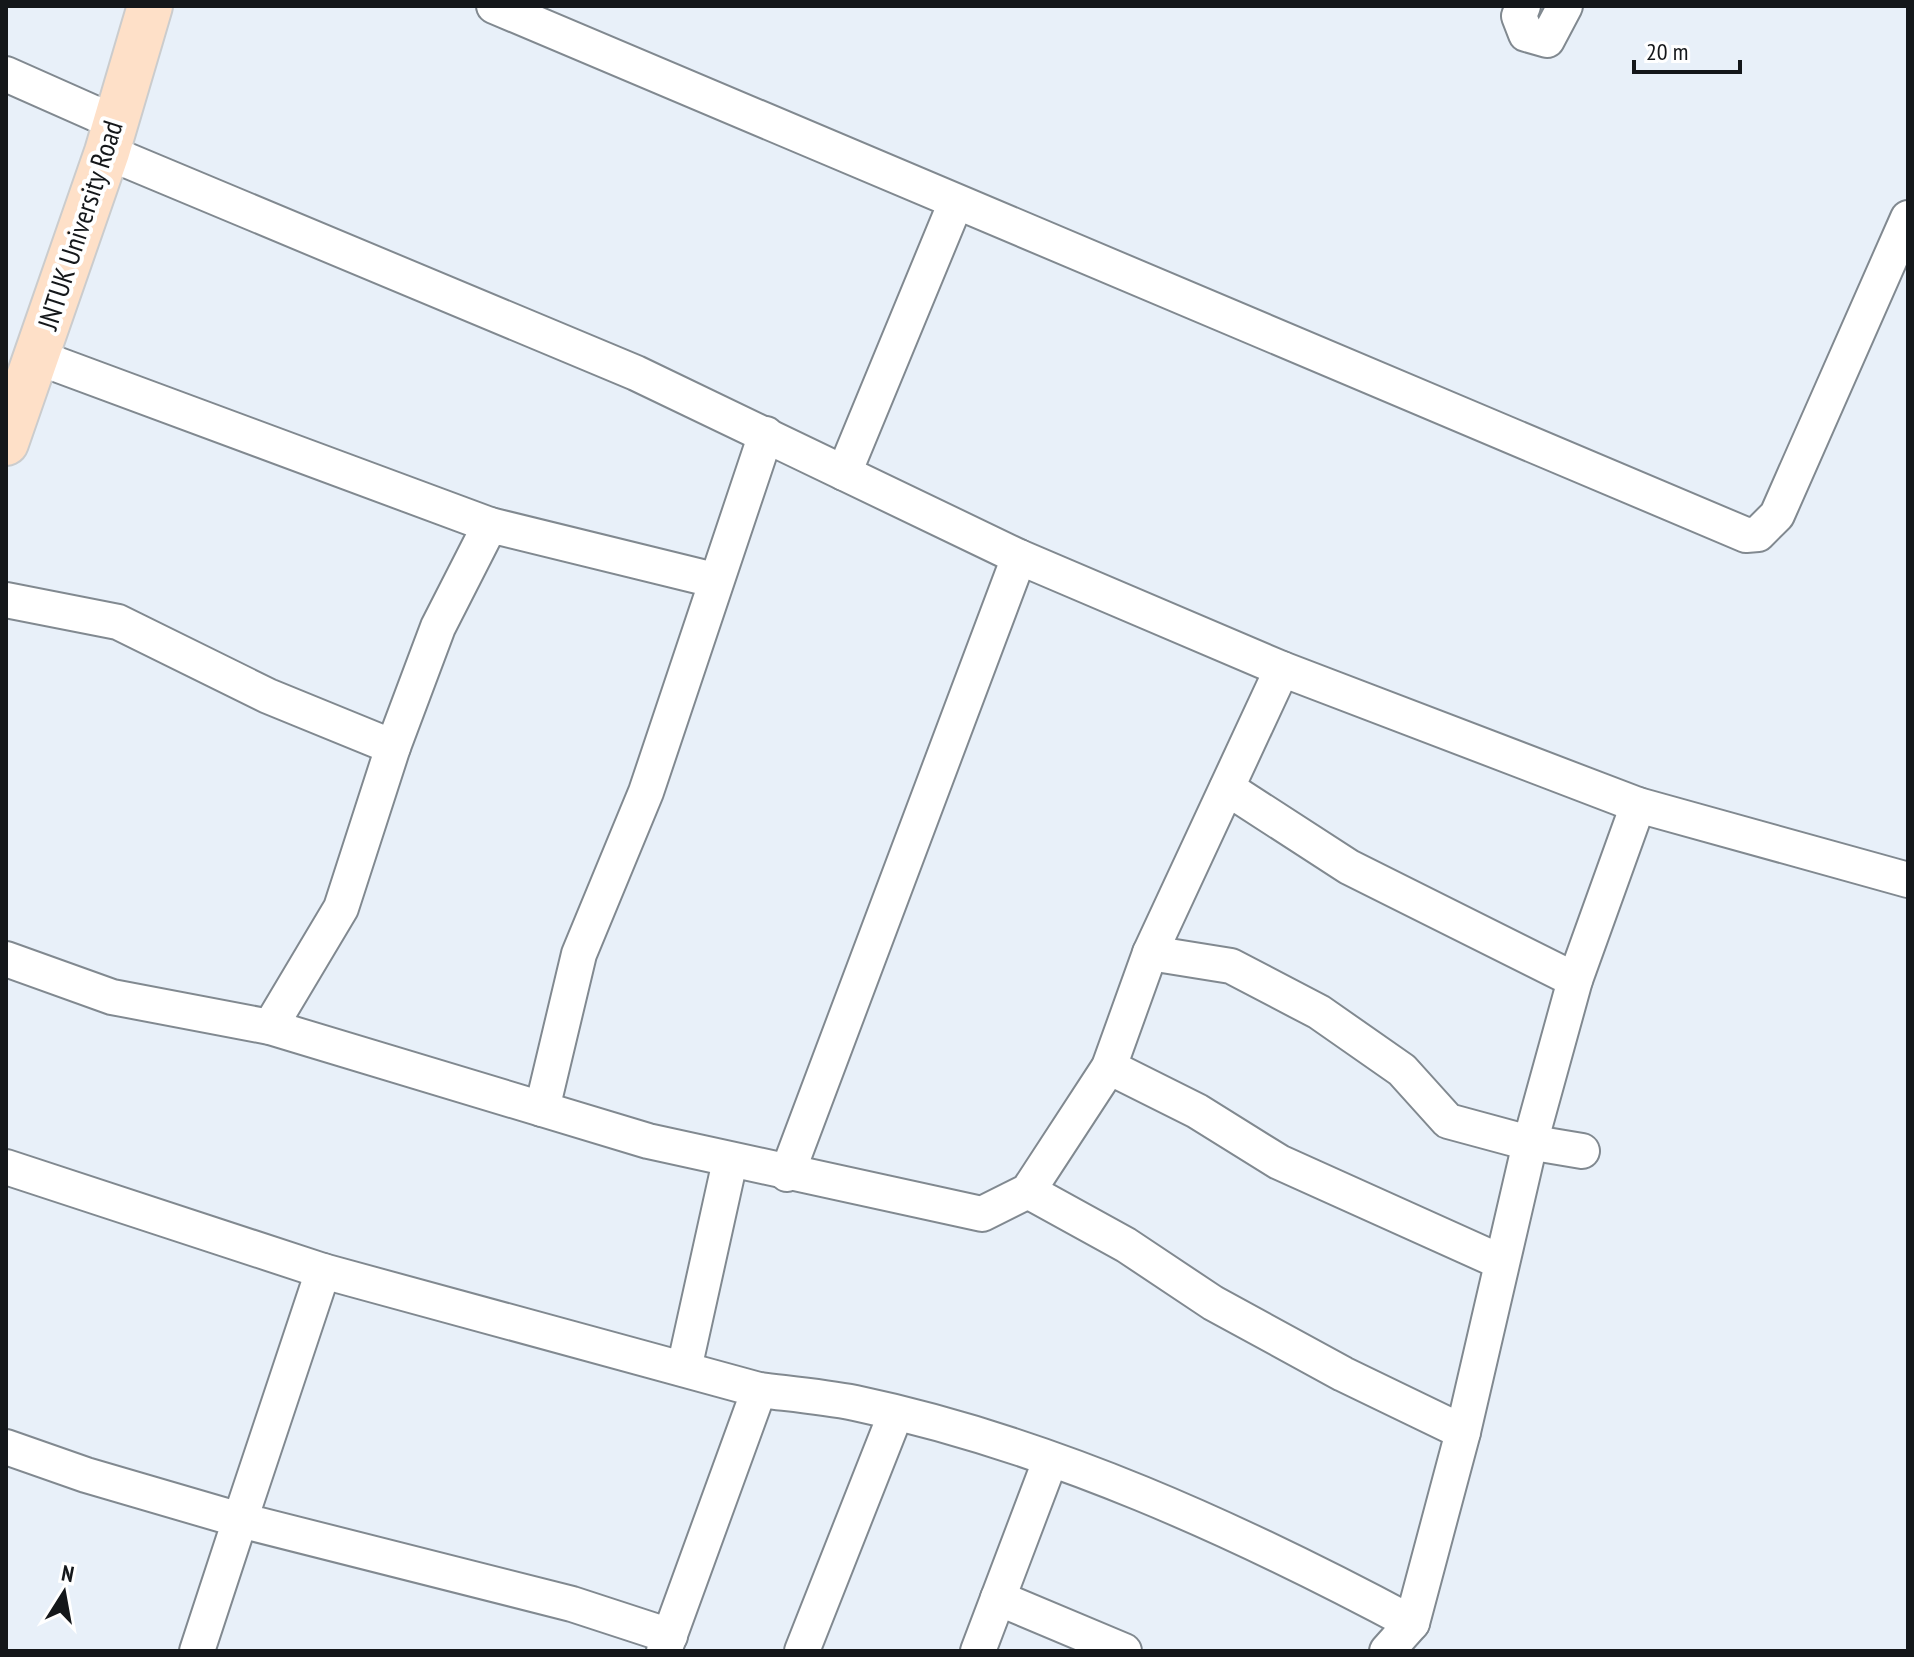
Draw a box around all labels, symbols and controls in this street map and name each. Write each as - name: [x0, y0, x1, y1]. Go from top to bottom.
- scale bar: [1634, 24, 1740, 74]
- text: 20 m: [1646, 36, 1688, 67]
- street label: JNTUK University Road: [28, 116, 131, 335]
- north arrow: [24, 1553, 104, 1633]
- text: N: [59, 1558, 76, 1588]

